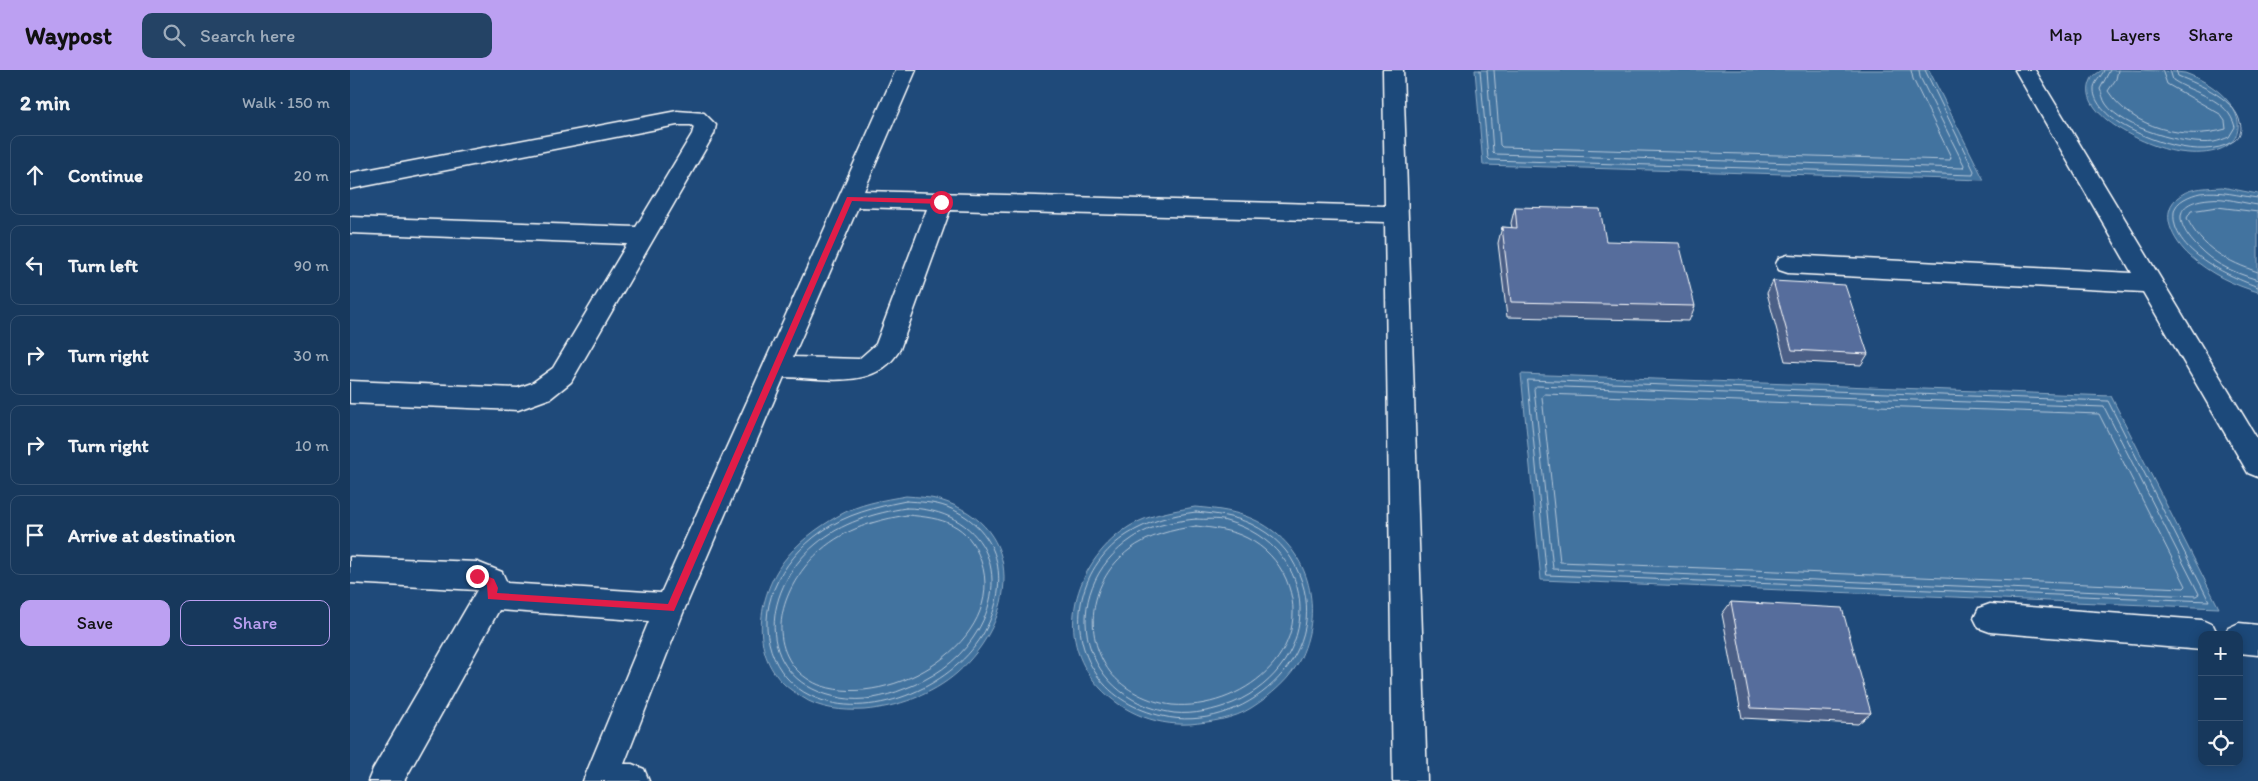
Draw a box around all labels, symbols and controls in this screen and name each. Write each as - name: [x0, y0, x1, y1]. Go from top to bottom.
- search box: [142, 13, 492, 58]
- text: Waypost: [25, 21, 112, 50]
- icon: search: [160, 21, 188, 49]
- text: Search here: [200, 24, 295, 47]
- text: Map: [2049, 24, 2082, 46]
- text: Layers: [2110, 24, 2160, 46]
- text: Share: [2188, 24, 2233, 46]
- text: 2 min: [20, 90, 70, 115]
- text: Walk · 150 m: [242, 93, 330, 112]
- icon: ahead: [21, 161, 49, 189]
- text: Continue: [68, 164, 143, 187]
- text: 20 m: [294, 166, 329, 185]
- route start: [930, 191, 953, 214]
- icon: left: [21, 251, 49, 279]
- text: Turn left: [68, 254, 138, 277]
- text: 90 m: [294, 256, 329, 275]
- icon: right: [21, 341, 49, 369]
- text: Turn right: [68, 344, 149, 367]
- text: 30 m: [293, 346, 329, 365]
- icon: right: [21, 431, 49, 459]
- text: Turn right: [68, 434, 149, 457]
- text: 10 m: [295, 436, 329, 455]
- icon: arrive: [21, 521, 49, 549]
- text: Arrive at destination: [68, 524, 235, 547]
- route end: [466, 565, 489, 588]
- button: Save: [20, 600, 170, 646]
- button: Share: [180, 600, 330, 646]
- map controls: [2198, 631, 2243, 766]
- button: +: [2198, 631, 2243, 676]
- button: −: [2198, 676, 2243, 721]
- button: locate: [2198, 721, 2243, 766]

